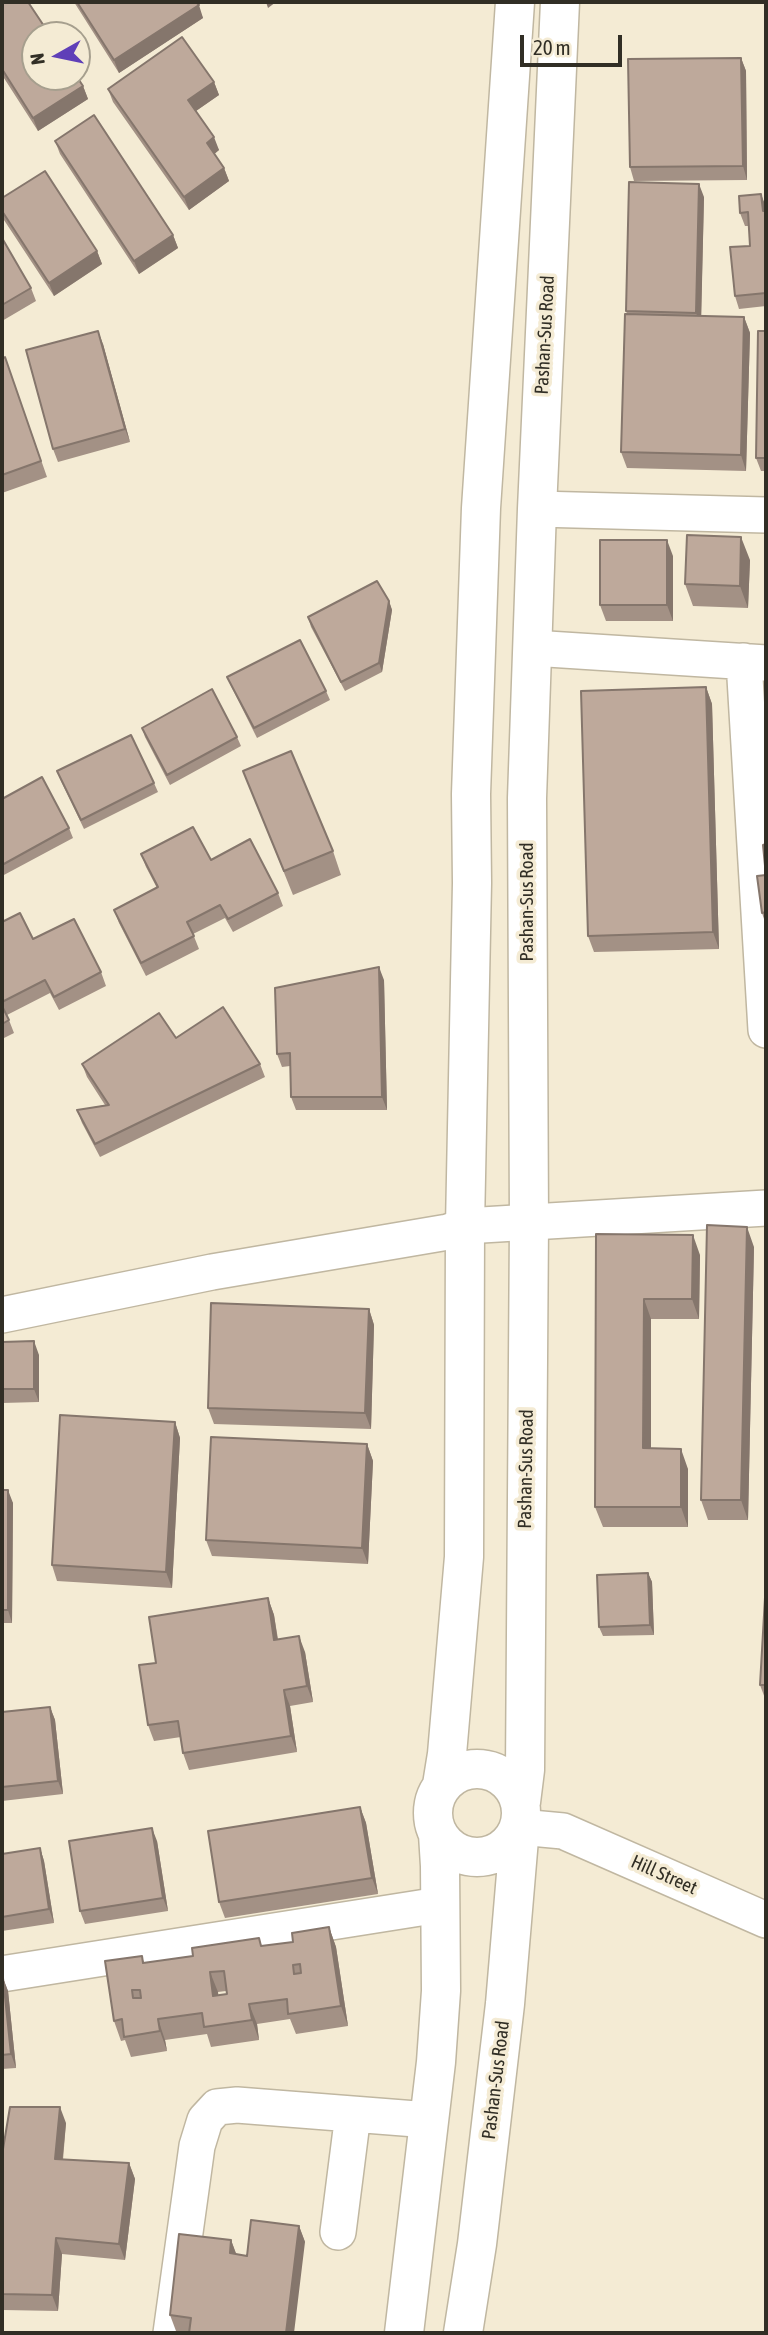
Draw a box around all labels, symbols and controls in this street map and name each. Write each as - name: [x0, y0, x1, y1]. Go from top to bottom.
- north arrow: [21, 21, 91, 91]
- scale bar: [523, 21, 624, 65]
- text: 20 m: [533, 35, 571, 59]
- text: N: [25, 52, 49, 66]
- street label: Pashan-Sus Road: [530, 275, 560, 395]
- street label: Pashan-Sus Road: [516, 842, 538, 962]
- street label: Pashan-Sus Road: [514, 1409, 538, 1529]
- street label: Hill Street: [627, 1850, 701, 1900]
- street label: Pashan-Sus Road: [477, 2019, 515, 2141]

